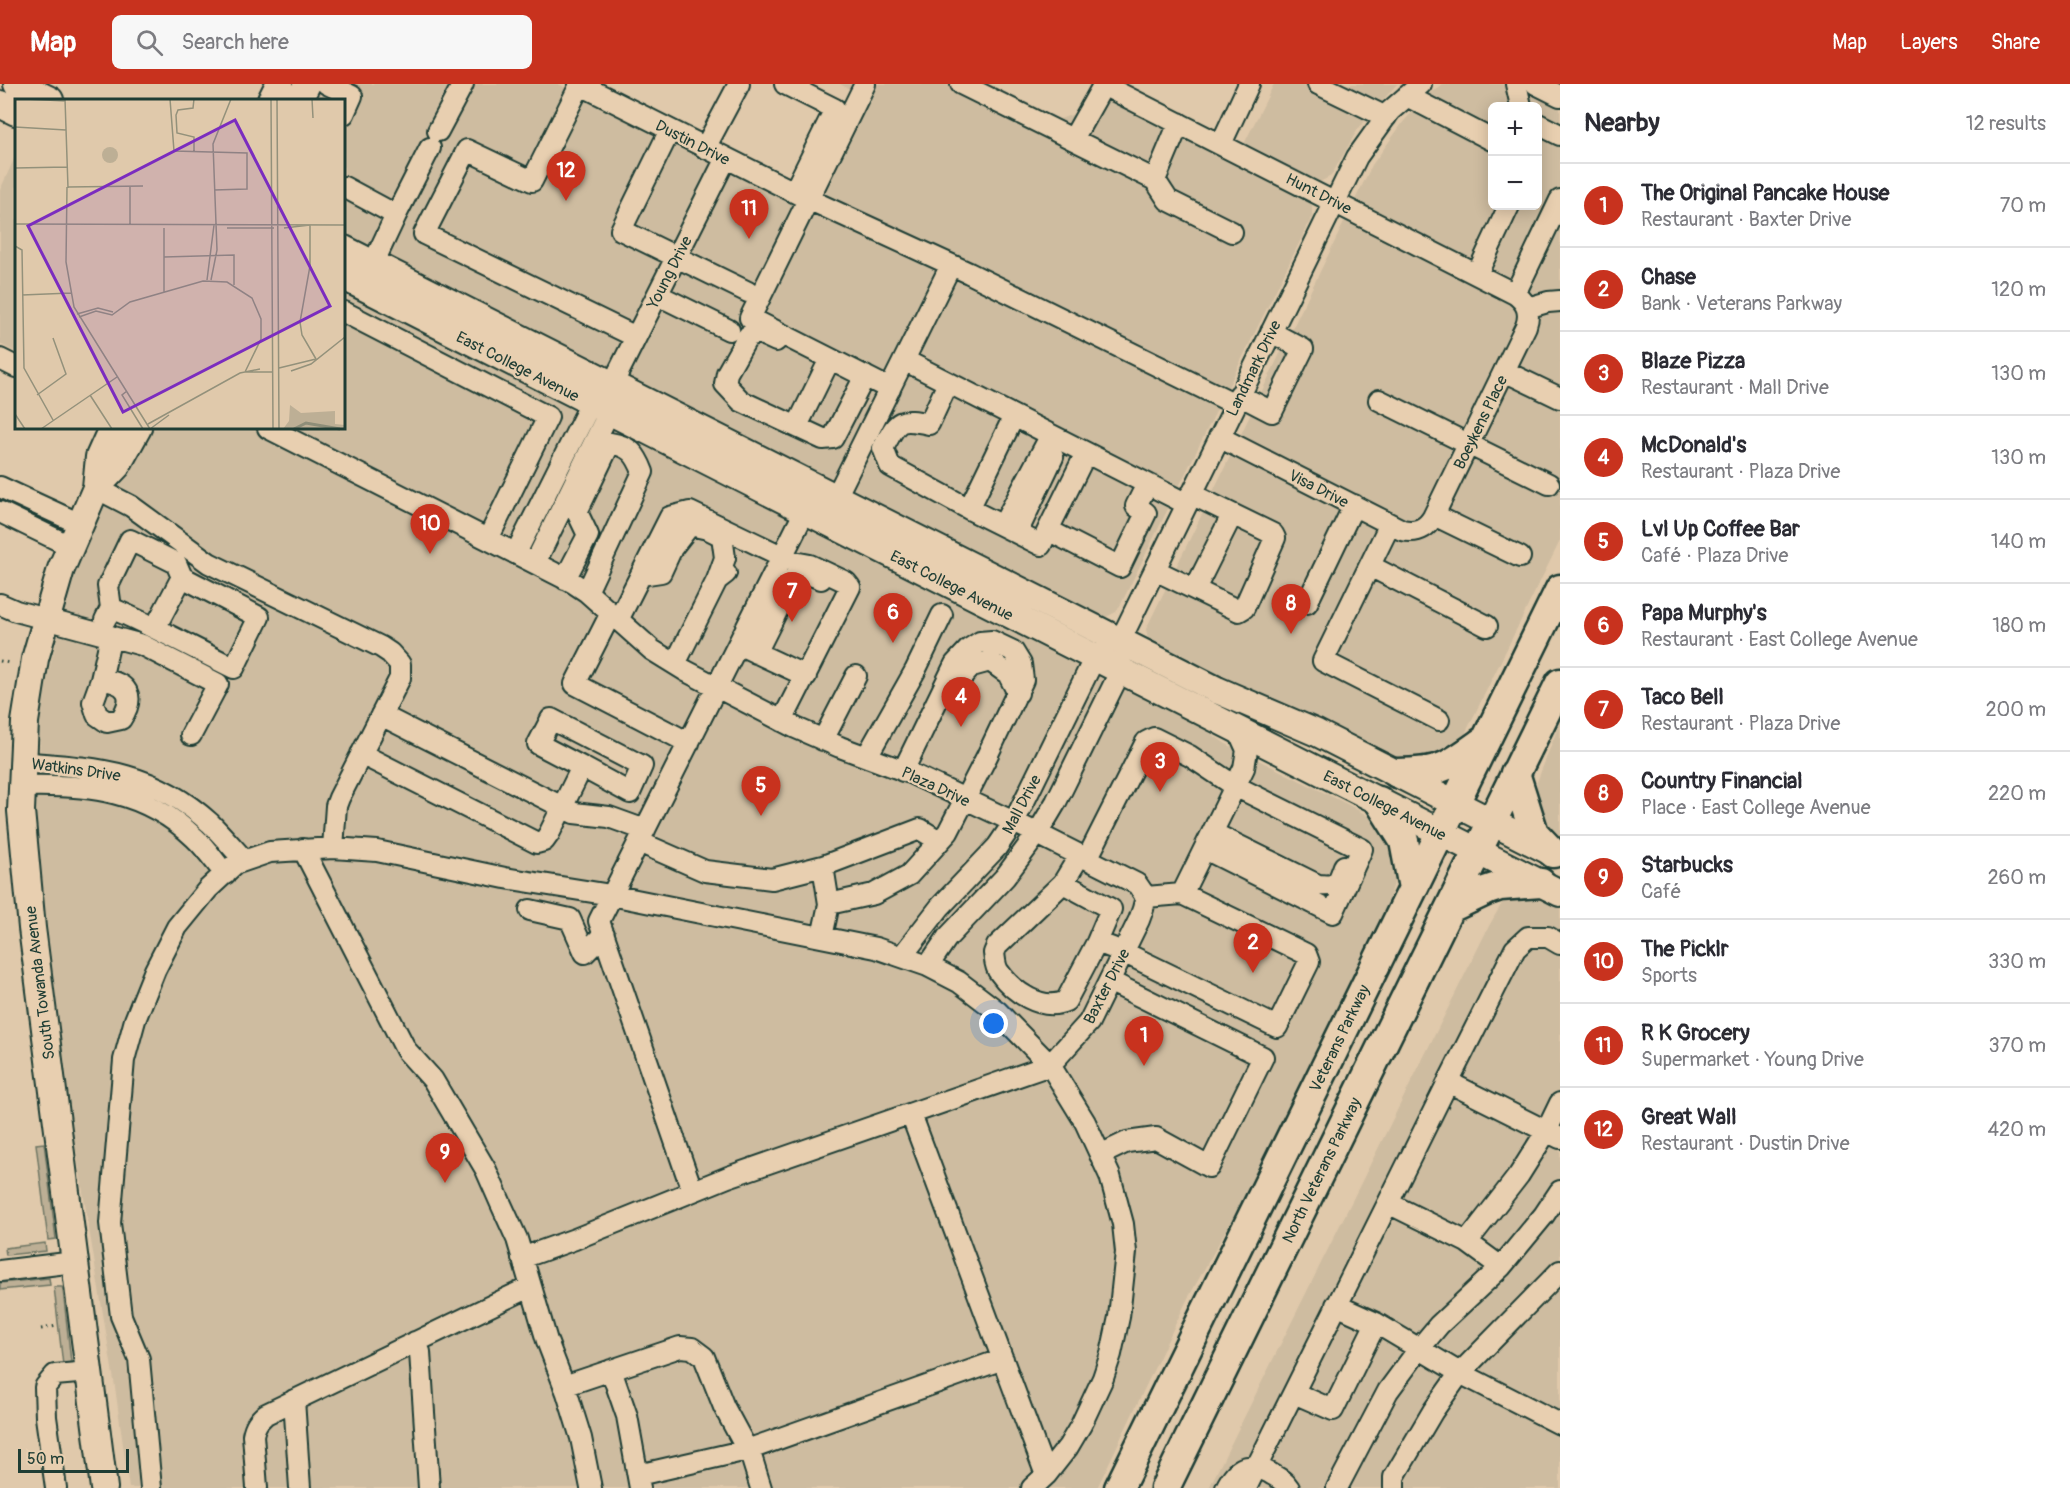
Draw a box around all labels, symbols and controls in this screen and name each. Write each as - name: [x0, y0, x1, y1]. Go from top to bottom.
- search box: [112, 15, 532, 69]
- text: Map: [30, 25, 76, 60]
- icon: search: [133, 26, 166, 59]
- text: Search here: [181, 28, 289, 56]
- text: Map: [1832, 29, 1867, 56]
- text: Layers: [1900, 29, 1958, 56]
- text: Share: [1991, 29, 2040, 56]
- inset map: [15, 99, 345, 429]
- map controls: [1488, 102, 1542, 210]
- button: +: [1488, 102, 1542, 156]
- text: Nearby: [1584, 107, 1660, 139]
- text: 12 results: [1966, 111, 2046, 136]
- street label: Dustin Drive: [652, 116, 733, 170]
- pin: 12: [546, 152, 586, 201]
- button: −: [1488, 156, 1542, 210]
- street label: Hunt Drive: [1282, 169, 1355, 219]
- text: The Original Pancake House: [1641, 179, 1889, 207]
- pin: 11: [730, 190, 768, 239]
- text: 1: [1600, 193, 1607, 218]
- text: 70 m: [2000, 193, 2046, 218]
- text: Restaurant · Baxter Drive: [1641, 207, 1851, 232]
- street label: Young Drive: [643, 233, 697, 313]
- text: Chase: [1641, 263, 1696, 291]
- text: 2: [1598, 277, 1609, 302]
- text: 120 m: [1991, 277, 2046, 302]
- text: Bank · Veterans Parkway: [1641, 291, 1842, 316]
- street label: Landmark Drive: [1222, 317, 1286, 420]
- street label: East College Avenue: [453, 327, 582, 407]
- text: Blaze Pizza: [1641, 347, 1745, 375]
- text: 3: [1598, 361, 1609, 386]
- text: 130 m: [1991, 361, 2046, 386]
- street label: Boeykens Place: [1450, 372, 1512, 473]
- text: Restaurant · Mall Drive: [1641, 375, 1829, 400]
- text: McDonald's: [1641, 431, 1746, 459]
- text: 4: [1598, 445, 1609, 470]
- text: 130 m: [1991, 445, 2046, 470]
- text: Restaurant · Plaza Drive: [1641, 459, 1840, 484]
- street label: Visa Drive: [1285, 465, 1352, 513]
- pin: 10: [410, 504, 450, 554]
- text: Lvl Up Coffee Bar: [1641, 515, 1800, 543]
- text: 5: [1598, 529, 1609, 554]
- text: 140 m: [1991, 529, 2046, 554]
- text: Café · Plaza Drive: [1641, 543, 1788, 568]
- street label: East College Avenue: [887, 546, 1016, 626]
- pin: 7: [772, 572, 812, 622]
- pin: 8: [1272, 584, 1310, 634]
- pin: 6: [874, 594, 912, 643]
- text: Papa Murphy's: [1641, 599, 1767, 627]
- text: 6: [1598, 613, 1609, 638]
- text: 180 m: [1992, 613, 2046, 638]
- text: Restaurant · East College Avenue: [1641, 627, 1918, 652]
- pin: 4: [942, 678, 980, 727]
- text: Taco Bell: [1641, 683, 1724, 711]
- text: 7: [1598, 697, 1609, 722]
- text: 200 m: [1985, 697, 2046, 722]
- text: Restaurant · Plaza Drive: [1641, 711, 1840, 736]
- pin: 3: [1140, 742, 1180, 792]
- street label: Watkins Drive: [30, 754, 122, 786]
- street label: Plaza Drive: [898, 762, 973, 812]
- pin: 5: [742, 766, 780, 816]
- street label: East College Avenue: [1320, 766, 1449, 846]
- text: Country Financial: [1641, 767, 1803, 795]
- street label: Mall Drive: [998, 771, 1046, 838]
- text: 8: [1598, 781, 1609, 806]
- text: 220 m: [1988, 781, 2046, 806]
- text: Place · East College Avenue: [1641, 795, 1871, 820]
- text: Starbucks: [1641, 851, 1733, 879]
- text: 9: [1598, 865, 1609, 890]
- text: 260 m: [1987, 865, 2046, 890]
- text: Café: [1641, 879, 1681, 904]
- street label: South Towanda Avenue: [21, 905, 59, 1061]
- pin: 2: [1234, 924, 1272, 973]
- text: The Picklr: [1641, 935, 1729, 963]
- street label: Baxter Drive: [1079, 945, 1135, 1028]
- text: 10: [1593, 949, 1614, 974]
- text: 330 m: [1988, 949, 2046, 974]
- text: Sports: [1641, 963, 1697, 988]
- street label: Veterans Parkway: [1305, 981, 1375, 1095]
- your location: [979, 1009, 1008, 1038]
- pin: 1: [1124, 1016, 1164, 1066]
- text: R K Grocery: [1641, 1019, 1750, 1047]
- text: 11: [1596, 1033, 1611, 1058]
- text: 370 m: [1989, 1033, 2046, 1058]
- text: Supermarket · Young Drive: [1641, 1047, 1864, 1072]
- street label: North Veterans Parkway: [1278, 1094, 1366, 1246]
- text: Great Wall: [1641, 1103, 1737, 1131]
- text: 12: [1594, 1117, 1613, 1142]
- text: 420 m: [1987, 1117, 2046, 1142]
- text: Restaurant · Dustin Drive: [1641, 1131, 1850, 1156]
- pin: 9: [426, 1134, 464, 1183]
- scale bar: [18, 1446, 129, 1474]
- text: 50 m: [27, 1449, 64, 1469]

